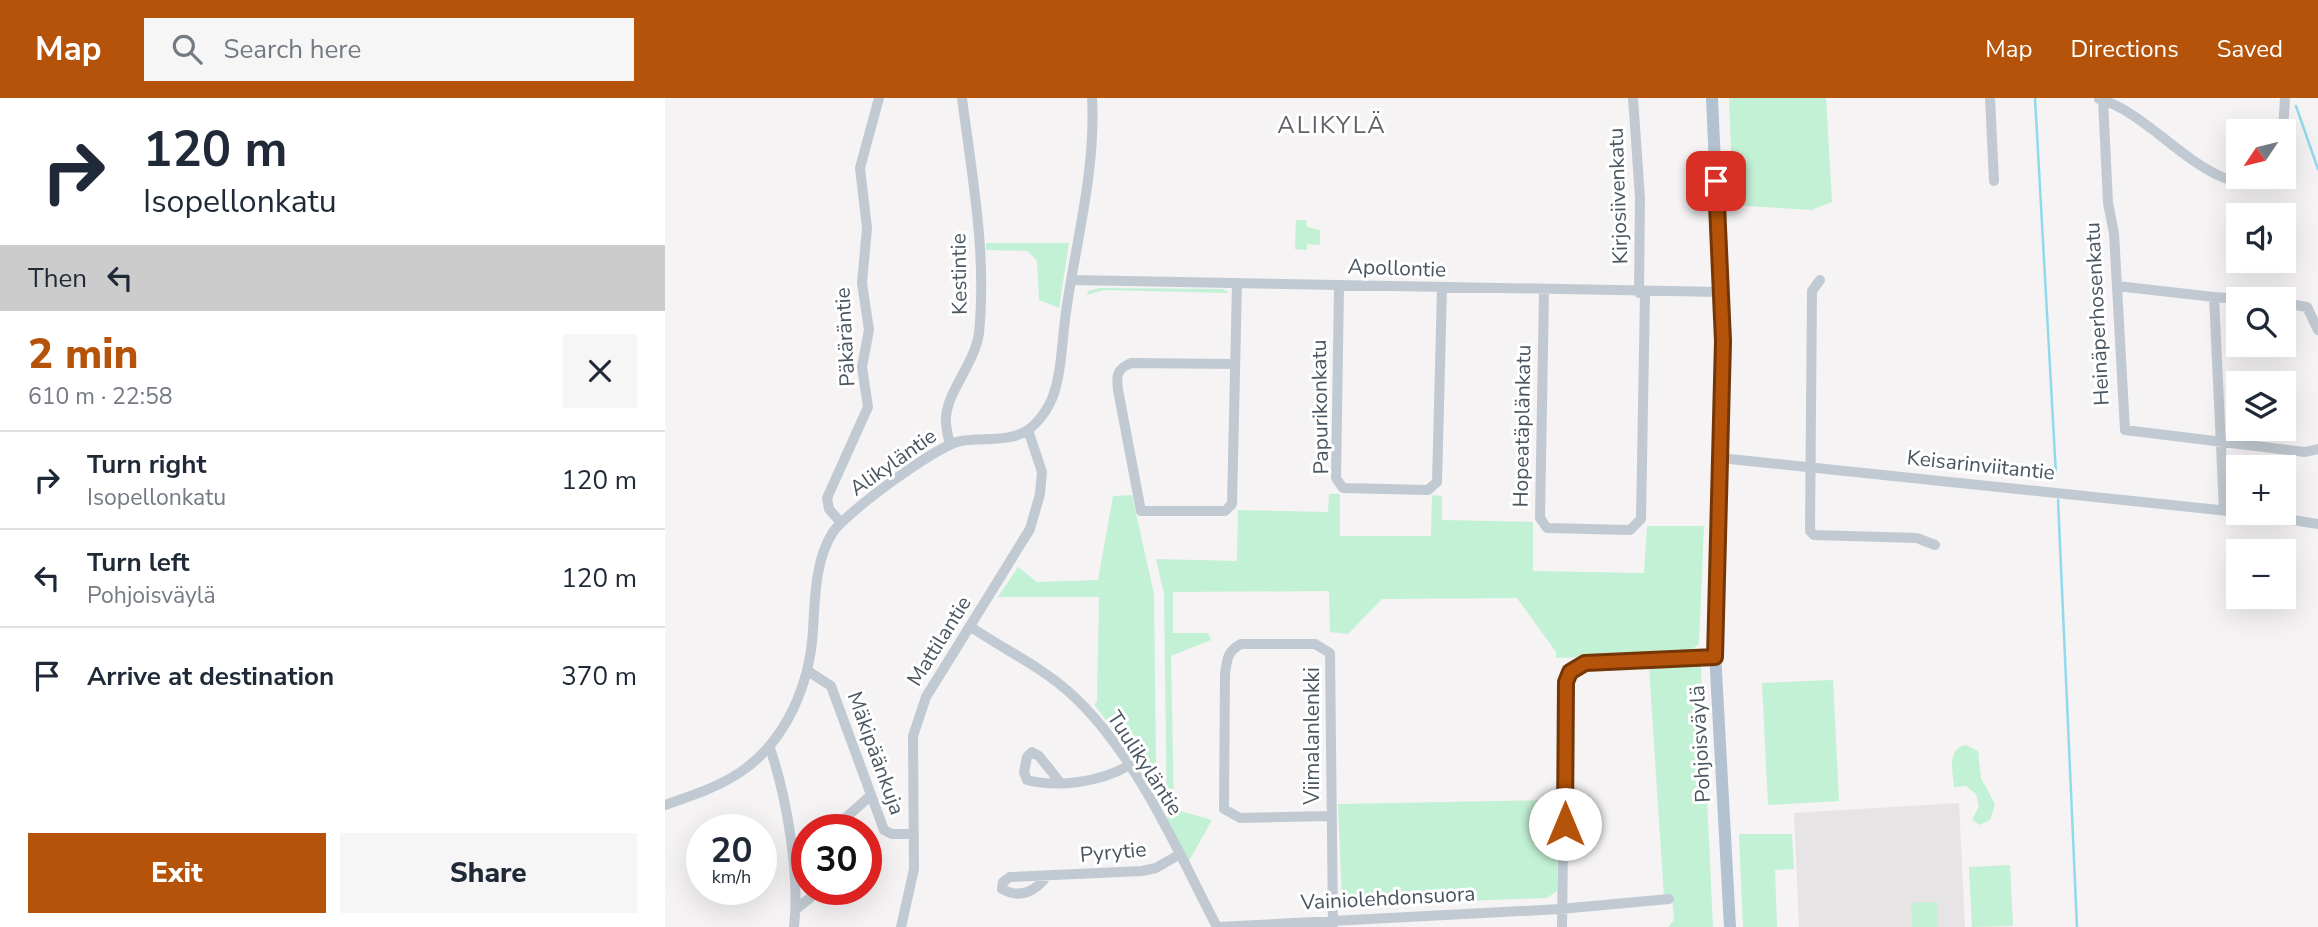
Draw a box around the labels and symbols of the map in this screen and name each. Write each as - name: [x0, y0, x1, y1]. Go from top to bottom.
- district label: ALIKYLÄ: [1277, 109, 1387, 141]
- north arrow: [2226, 119, 2296, 189]
- street label: Kirjosiivenkatu: [1602, 127, 1634, 265]
- pin: [1686, 151, 1746, 211]
- street label: Heinäperhosenkatu: [2078, 222, 2116, 406]
- street label: Kestintie: [944, 233, 974, 315]
- street label: Apollontie: [1347, 252, 1447, 284]
- street label: Päkäräntie: [828, 287, 862, 387]
- street label: Papurikonkatu: [1305, 339, 1335, 475]
- street label: Hopeatäplänkatu: [1507, 344, 1537, 508]
- street label: Alikyläntie: [844, 422, 942, 502]
- street label: Keisarinviitantie: [1906, 443, 2056, 487]
- street label: Mattilantie: [900, 591, 978, 691]
- street label: Viimalanlenkki: [1298, 667, 1326, 806]
- street label: Pohjoisväylä: [1683, 685, 1717, 803]
- street label: Mäkipäänkuja: [841, 687, 911, 819]
- street label: Tuulikyläntie: [1101, 705, 1189, 821]
- position arrow: [1528, 787, 1602, 861]
- speed limit sign: 30: [791, 814, 882, 905]
- street label: Pyrytie: [1079, 835, 1147, 869]
- street label: Vainiolehdonsuora: [1299, 879, 1476, 917]

